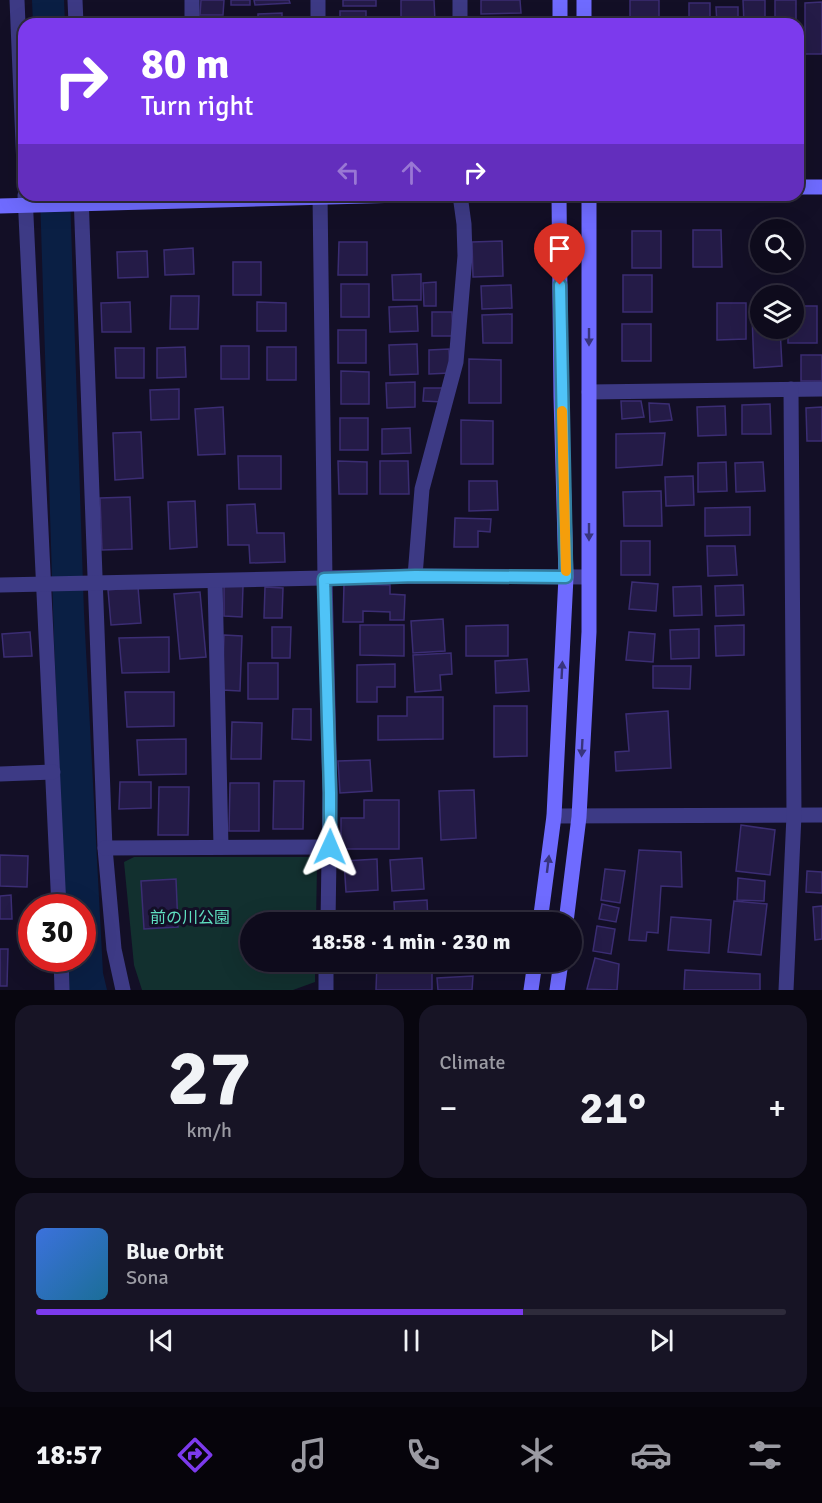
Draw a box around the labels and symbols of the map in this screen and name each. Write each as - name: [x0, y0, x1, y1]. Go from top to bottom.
- pin: [534, 223, 585, 285]
- one-way arrow: [584, 328, 594, 347]
- one-way arrow: [584, 523, 594, 542]
- one-way arrow: [557, 661, 566, 680]
- one-way arrow: [578, 739, 587, 758]
- position arrow: [298, 815, 362, 879]
- one-way arrow: [543, 855, 553, 874]
- speed limit sign: 30: [18, 894, 96, 972]
- park label: 前の川公園: [150, 908, 230, 928]

